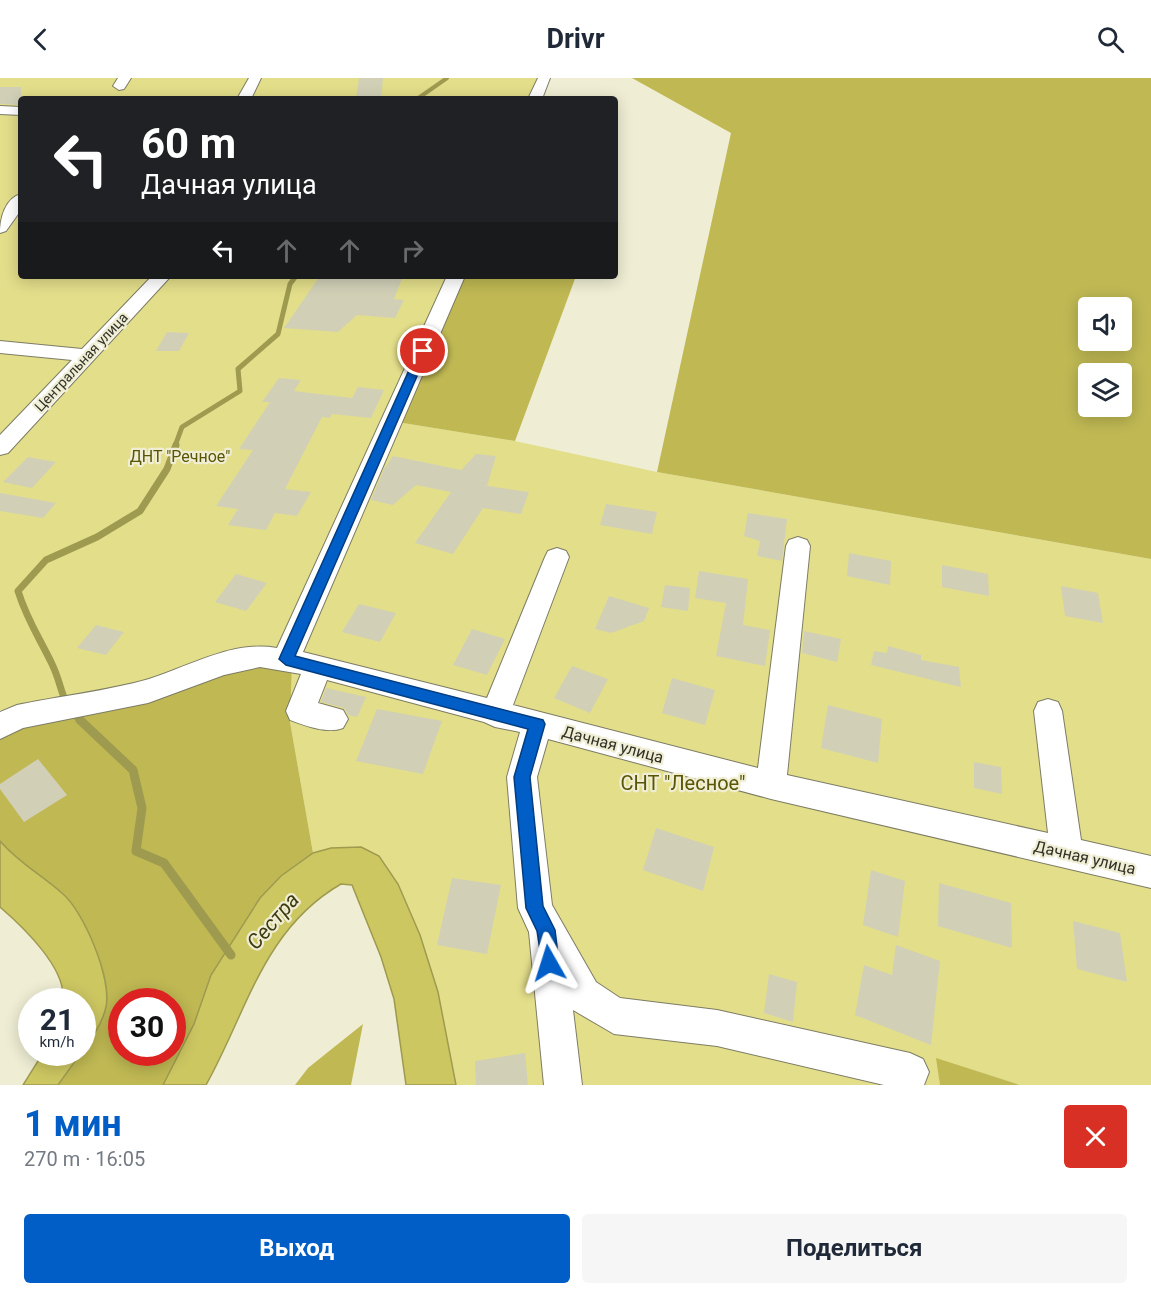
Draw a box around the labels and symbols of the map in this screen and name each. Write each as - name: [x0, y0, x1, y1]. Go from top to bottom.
- street label: Центральная улица: [31, 309, 131, 415]
- pin: [397, 325, 448, 376]
- park label: ДНТ "Речное": [130, 447, 230, 466]
- street label: Дачная улица: [560, 722, 666, 767]
- park label: СНТ "Лесное": [621, 771, 745, 795]
- street label: Дачная улица: [1032, 837, 1138, 878]
- water label: Сестра: [242, 888, 304, 954]
- position arrow: [517, 931, 581, 995]
- speed limit sign: 30: [108, 988, 186, 1066]

